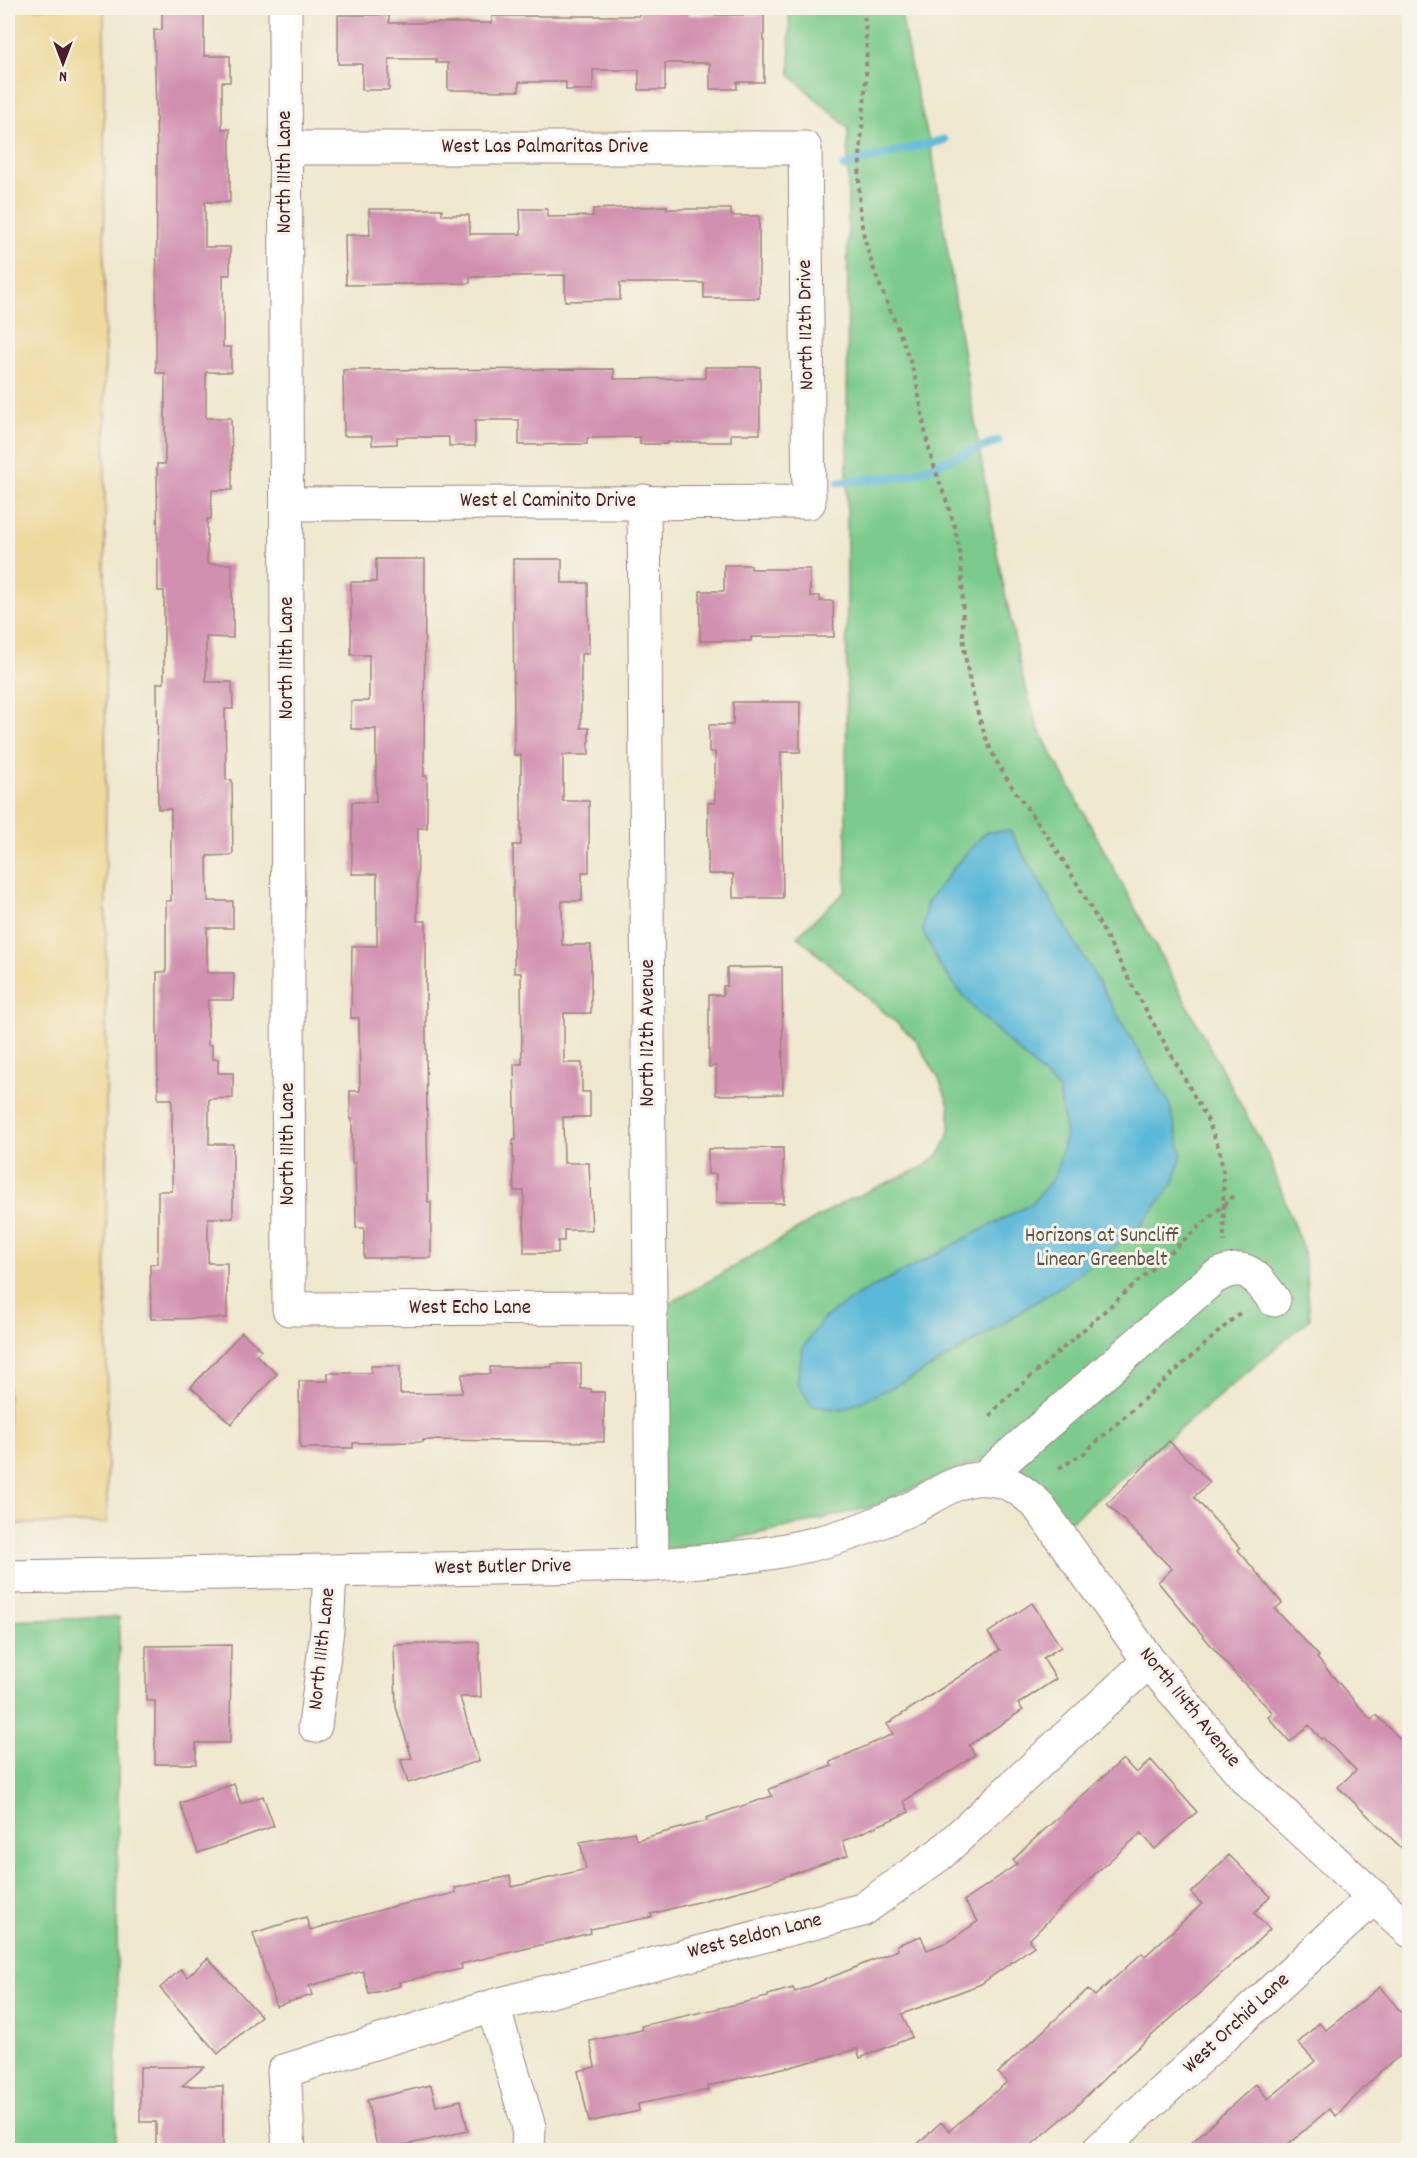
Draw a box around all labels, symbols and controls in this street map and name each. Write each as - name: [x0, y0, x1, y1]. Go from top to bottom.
- north arrow: [33, 33, 93, 93]
- text: N: [59, 64, 67, 87]
- street label: North 111th Lane: [271, 110, 301, 234]
- street label: West Las Palmaritas Drive: [442, 133, 648, 163]
- street label: North 112th Drive: [791, 259, 823, 391]
- street label: West el Caminito Drive: [460, 487, 636, 517]
- street label: North 111th Lane: [273, 596, 303, 720]
- street label: North 112th Avenue: [634, 959, 664, 1107]
- street label: North 111th Lane: [274, 1082, 304, 1206]
- park label: Horizons at Suncliff Linear Greenbelt: [1025, 1222, 1179, 1276]
- street label: West Echo Lane: [409, 1294, 531, 1324]
- street label: West Butler Drive: [434, 1552, 572, 1584]
- street label: North 111th Lane: [302, 1586, 344, 1712]
- street label: North 114th Avenue: [1131, 1641, 1247, 1775]
- street label: West Seldon Lane: [685, 1906, 825, 1968]
- street label: West Orchid Lane: [1177, 1966, 1297, 2082]

